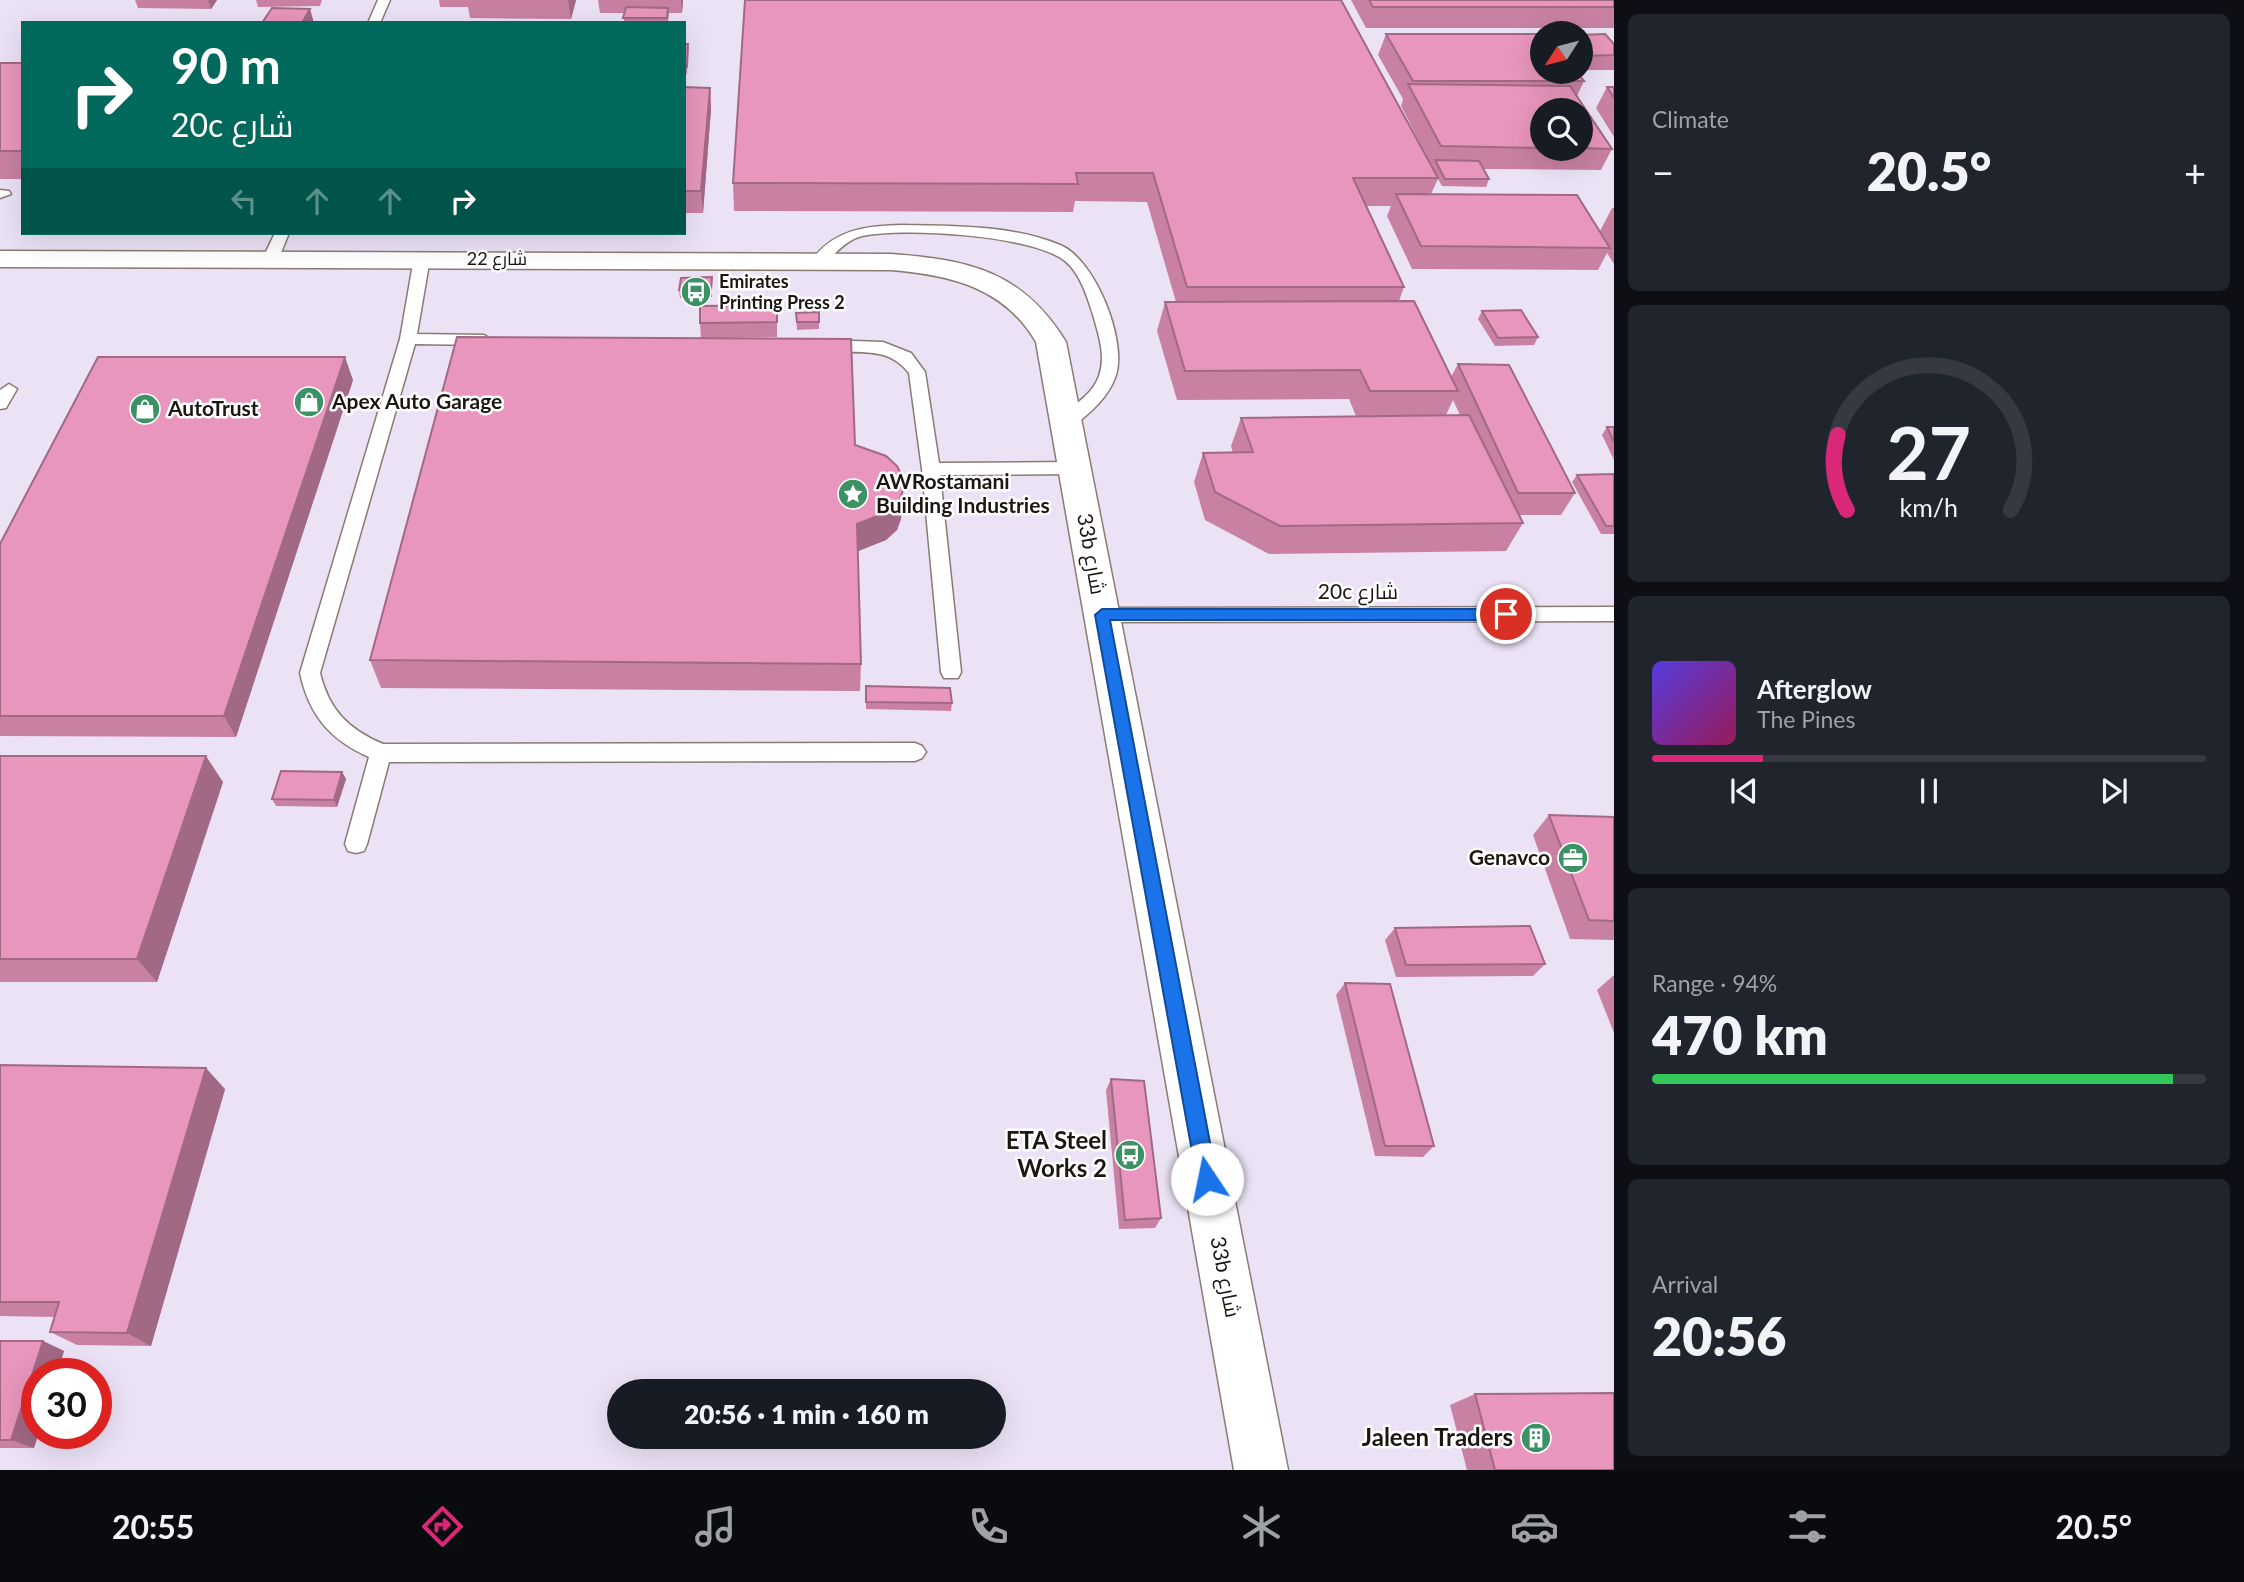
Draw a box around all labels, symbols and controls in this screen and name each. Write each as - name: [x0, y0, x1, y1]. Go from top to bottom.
- north arrow: [1530, 21, 1592, 84]
- map controls: [1530, 21, 1593, 161]
- text: 90 m: [171, 36, 281, 94]
- icon: right: [56, 49, 147, 140]
- button: search: [1530, 98, 1593, 161]
- text: 20c شارع: [171, 105, 294, 144]
- text: Climate: [1652, 105, 1729, 133]
- text: 20.5°: [1867, 140, 1991, 202]
- text: −: [1652, 149, 1674, 195]
- text: +: [2184, 149, 2206, 195]
- icon: left: [225, 182, 263, 220]
- icon: ahead: [298, 182, 336, 220]
- icon: ahead: [371, 182, 409, 220]
- icon: right: [444, 182, 482, 220]
- street label: شارع 22: [467, 247, 527, 271]
- place label: Emirates Printing Press 2: [719, 270, 845, 313]
- bus stop icon: Emirates Printing Press 2: [679, 275, 713, 309]
- shop icon: Apex Auto Garage: [292, 385, 326, 419]
- place label: Apex Auto Garage: [331, 388, 502, 413]
- shop icon: AutoTrust: [128, 392, 162, 426]
- place label: AutoTrust: [167, 395, 259, 420]
- text: 27: [1887, 408, 1971, 496]
- place label: AWRostamani Building Industries: [875, 468, 1050, 517]
- place icon: AWRostamani Building Industries: [836, 477, 870, 511]
- text: km/h: [1900, 492, 1958, 522]
- street label: 33b شارع: [1070, 511, 1112, 597]
- street label: 20c شارع: [1318, 578, 1398, 606]
- pin: [1476, 584, 1536, 644]
- icon: arrive: [1487, 595, 1525, 633]
- text: Afterglow: [1757, 673, 1872, 705]
- text: The Pines: [1757, 705, 1855, 733]
- icon: previous: [1725, 772, 1763, 810]
- icon: pause: [1910, 772, 1948, 810]
- icon: next: [2095, 772, 2133, 810]
- office icon: Genavco: [1556, 841, 1590, 875]
- place label: Genavco: [1469, 844, 1550, 869]
- text: Range · 94%: [1652, 969, 1777, 997]
- text: 470 km: [1652, 1004, 1828, 1066]
- place label: ETA Steel Works 2: [1006, 1125, 1107, 1182]
- bus stop icon: ETA Steel Works 2: [1113, 1138, 1147, 1172]
- position arrow: [1170, 1142, 1244, 1216]
- street label: 33b شارع: [1203, 1234, 1247, 1320]
- text: Arrival: [1652, 1270, 1718, 1298]
- text: 20:56: [1652, 1305, 1786, 1367]
- speed limit sign: 30: [21, 1358, 112, 1449]
- text: 20:56 · 1 min · 160 m: [684, 1398, 929, 1430]
- building icon: Jaleen Traders: [1519, 1421, 1553, 1455]
- place label: Jaleen Traders: [1362, 1422, 1513, 1451]
- icon: directions: [418, 1502, 467, 1551]
- icon: music: [691, 1502, 740, 1551]
- icon: phone: [964, 1502, 1013, 1551]
- icon: climate: [1237, 1502, 1286, 1551]
- icon: car: [1510, 1502, 1559, 1551]
- icon: filters: [1783, 1502, 1832, 1551]
- text: 20:55: [112, 1507, 194, 1546]
- text: 20.5°: [2055, 1507, 2132, 1546]

